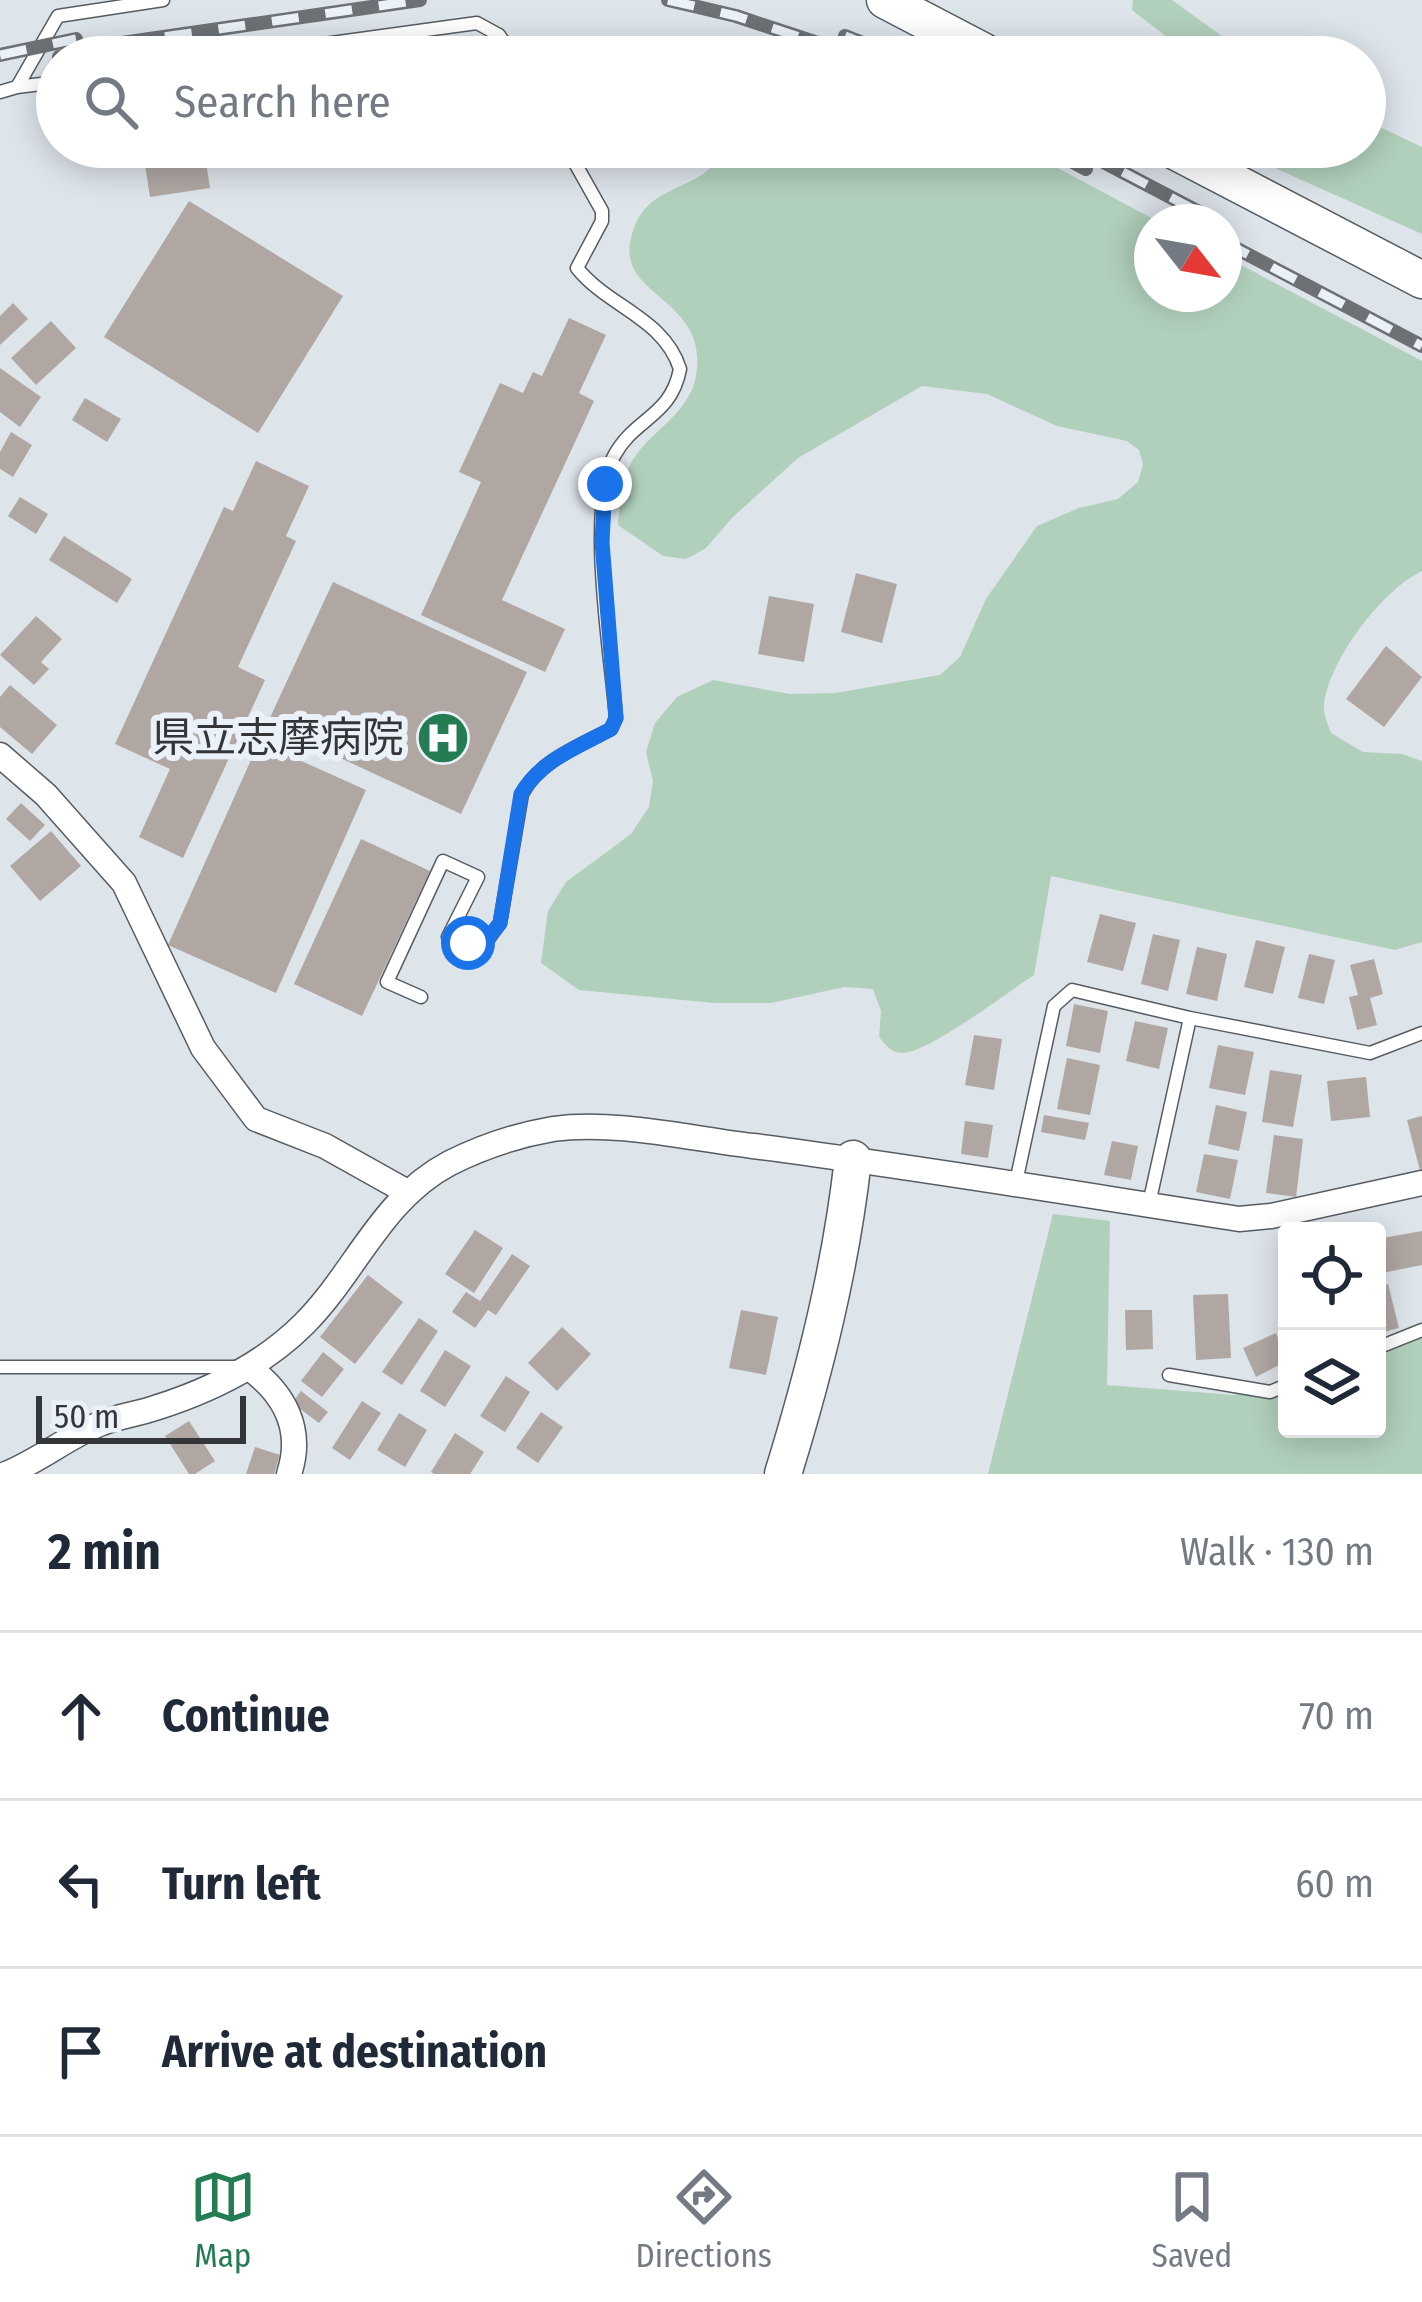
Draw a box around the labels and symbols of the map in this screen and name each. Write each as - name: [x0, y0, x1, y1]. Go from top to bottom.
- north arrow: [1134, 204, 1242, 312]
- route end: [578, 457, 632, 511]
- hospital icon: 県立志摩病院: [415, 710, 471, 766]
- place label: 県立志摩病院: [152, 713, 404, 763]
- route start: [441, 916, 495, 970]
- scale bar: [36, 1390, 246, 1443]

